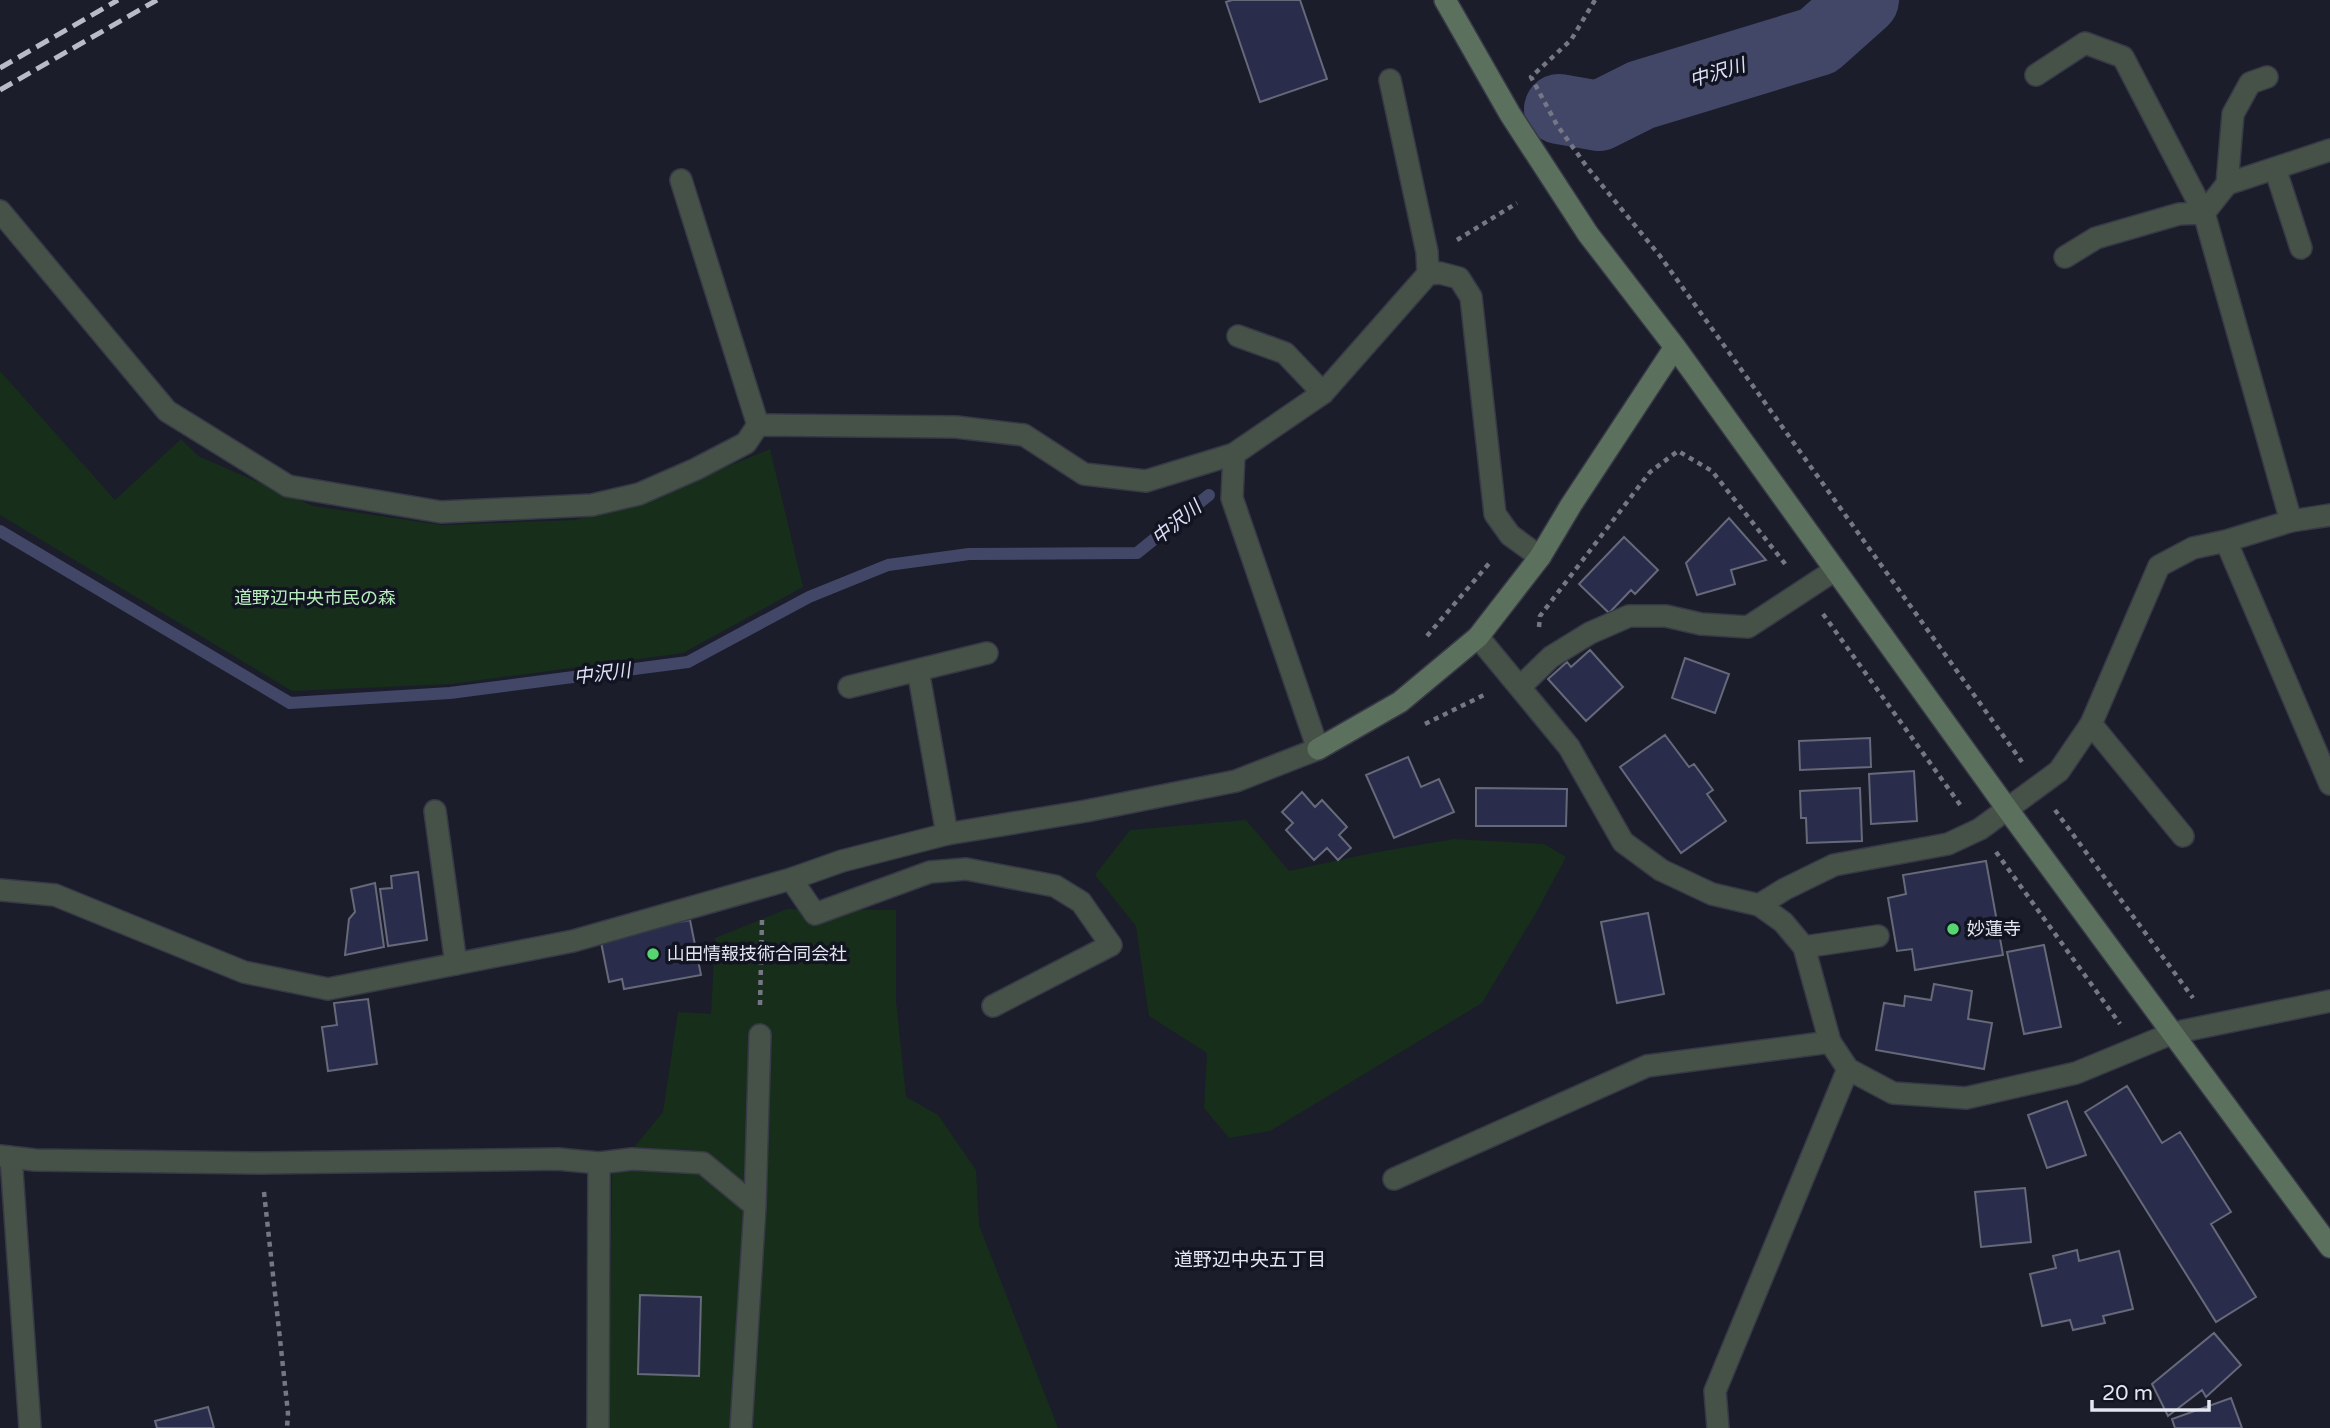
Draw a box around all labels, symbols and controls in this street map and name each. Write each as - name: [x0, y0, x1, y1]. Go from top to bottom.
- water label: 中沢川: [1687, 54, 1750, 92]
- water label: 中沢川: [1148, 495, 1207, 549]
- park label: 道野辺中央市民の森: [234, 587, 396, 609]
- water label: 中沢川: [572, 659, 634, 688]
- place label: 妙蓮寺: [1967, 918, 2021, 940]
- marker: 妙蓮寺: [1945, 921, 1961, 937]
- place label: 山田情報技術合同会社: [667, 943, 847, 965]
- marker: 山田情報技術合同会社: [645, 946, 661, 962]
- district label: 道野辺中央五丁目: [1174, 1249, 1326, 1271]
- scale bar: [2092, 1368, 2209, 1412]
- text: 20 m: [2102, 1381, 2153, 1406]

